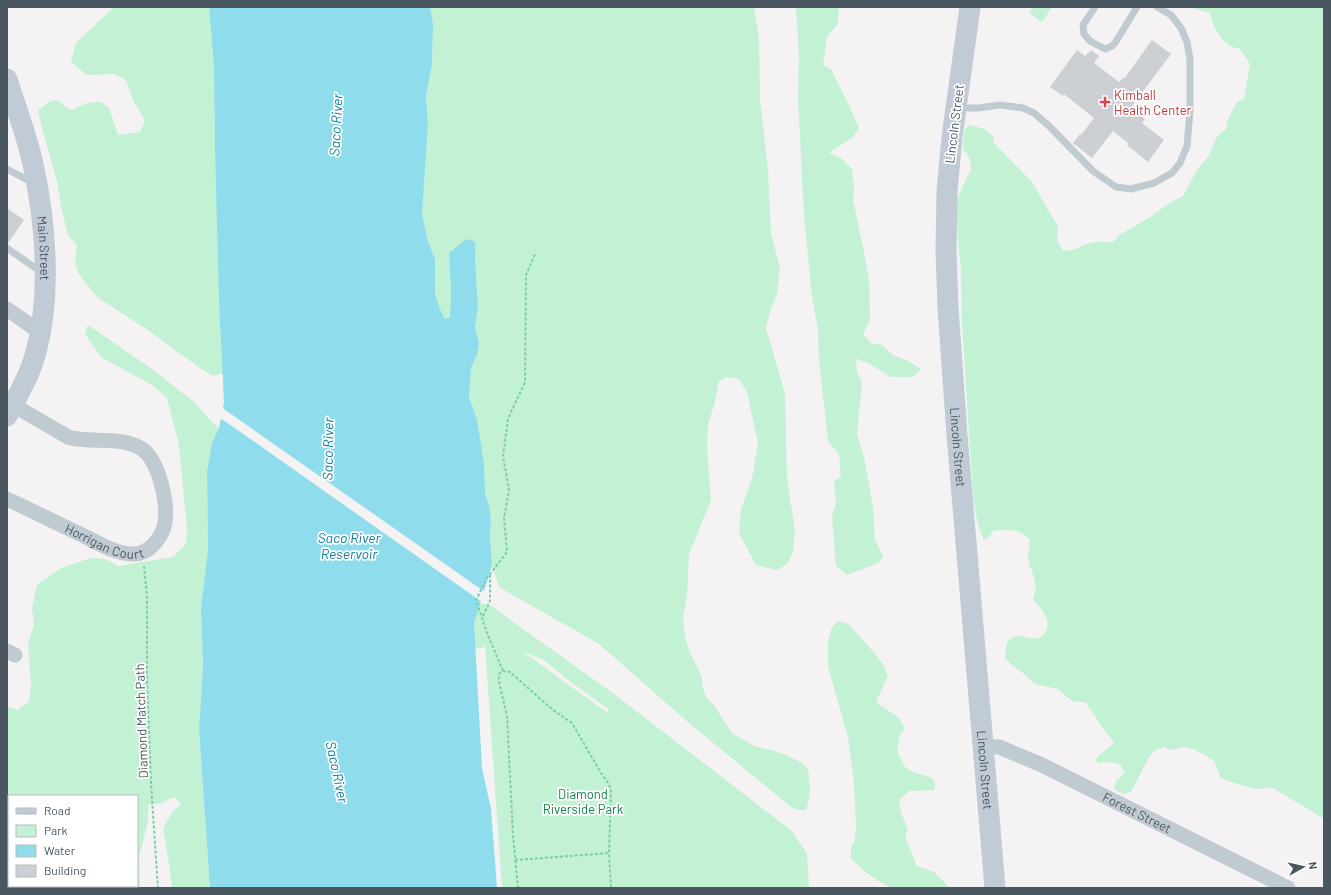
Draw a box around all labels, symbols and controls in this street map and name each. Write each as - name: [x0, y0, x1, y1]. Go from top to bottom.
- street label: Lincoln Street: [941, 84, 967, 164]
- place label: Kimball Health Center: [1114, 87, 1192, 118]
- water label: Saco River: [325, 92, 346, 157]
- marker: Kimball Health Center: [1099, 96, 1111, 108]
- street label: Main Street: [34, 215, 53, 281]
- street label: Lincoln Street: [947, 407, 969, 487]
- water label: Saco River: [318, 416, 337, 480]
- street label: Horrigan Court: [62, 520, 146, 562]
- water label: Saco River Reservoir: [318, 529, 381, 562]
- street label: Diamond Match Path: [131, 663, 151, 779]
- street label: Lincoln Street: [974, 730, 996, 810]
- water label: Saco River: [323, 739, 353, 805]
- park label: Diamond Riverside Park: [543, 786, 624, 817]
- street label: Forest Street: [1100, 789, 1174, 836]
- legend: [8, 795, 138, 887]
- text: Road: [44, 803, 71, 817]
- text: Park: [44, 823, 68, 837]
- text: Water: [44, 843, 76, 857]
- north arrow: [1283, 847, 1323, 887]
- text: N: [1306, 861, 1320, 870]
- text: Building: [44, 863, 86, 877]

